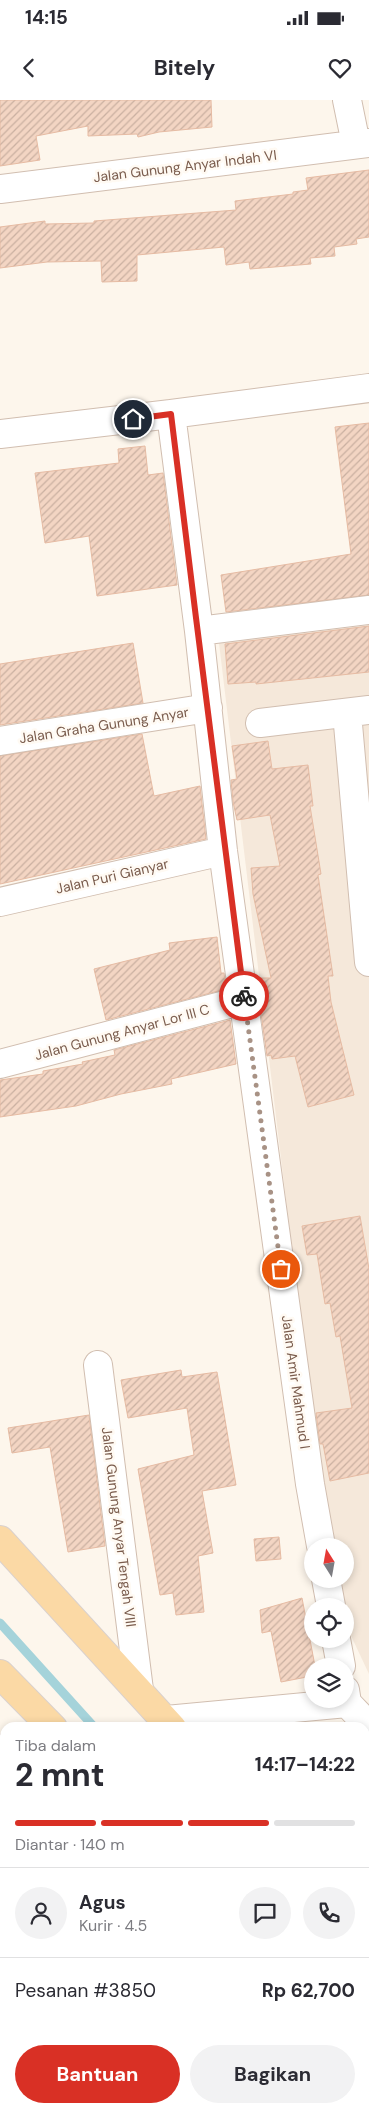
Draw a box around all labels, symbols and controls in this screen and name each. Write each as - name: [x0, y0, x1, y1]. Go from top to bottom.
- text: 14:15: [25, 5, 68, 30]
- text: Bitely: [154, 53, 215, 82]
- icon: back: [15, 54, 43, 82]
- icon: heart: [326, 54, 354, 82]
- street label: Jalan Gunung Anyar Indah VI: [92, 146, 278, 186]
- pin: [112, 398, 154, 440]
- icon: home: [119, 405, 147, 433]
- street label: Jalan Graha Gunung Anyar: [18, 703, 190, 747]
- street label: Jalan Puri Gianyar: [54, 854, 170, 898]
- courier: [219, 971, 269, 1021]
- icon: bike: [230, 982, 258, 1010]
- street label: Jalan Gunung Anyar Lor III C: [33, 1000, 211, 1064]
- pin: [260, 1248, 302, 1290]
- icon: bag: [267, 1255, 295, 1283]
- street label: Jalan Amir Mahmud I: [278, 1314, 314, 1450]
- street label: Jalan Gunung Anyar Tengah VIII: [98, 1426, 140, 1628]
- north arrow: [304, 1538, 354, 1588]
- map controls: [304, 1538, 354, 1708]
- button: locate: [304, 1598, 354, 1648]
- button: layers: [304, 1658, 354, 1708]
- text: Tiba dalam: [15, 1735, 96, 1756]
- text: 14:17–14:22: [255, 1752, 355, 1777]
- text: 2 mnt: [15, 1754, 105, 1796]
- text: Diantar · 140 m: [15, 1834, 124, 1855]
- button: person: [15, 1887, 67, 1939]
- button: chat: [239, 1887, 291, 1939]
- button: phone: [303, 1887, 355, 1939]
- text: Agus: [79, 1890, 126, 1915]
- text: Kurir · 4.5: [79, 1915, 147, 1936]
- text: Pesanan #3850: [15, 1978, 156, 2003]
- text: Rp 62,700: [262, 1978, 355, 2003]
- button: Bantuan: [15, 2045, 180, 2103]
- button: Bagikan: [190, 2045, 355, 2103]

